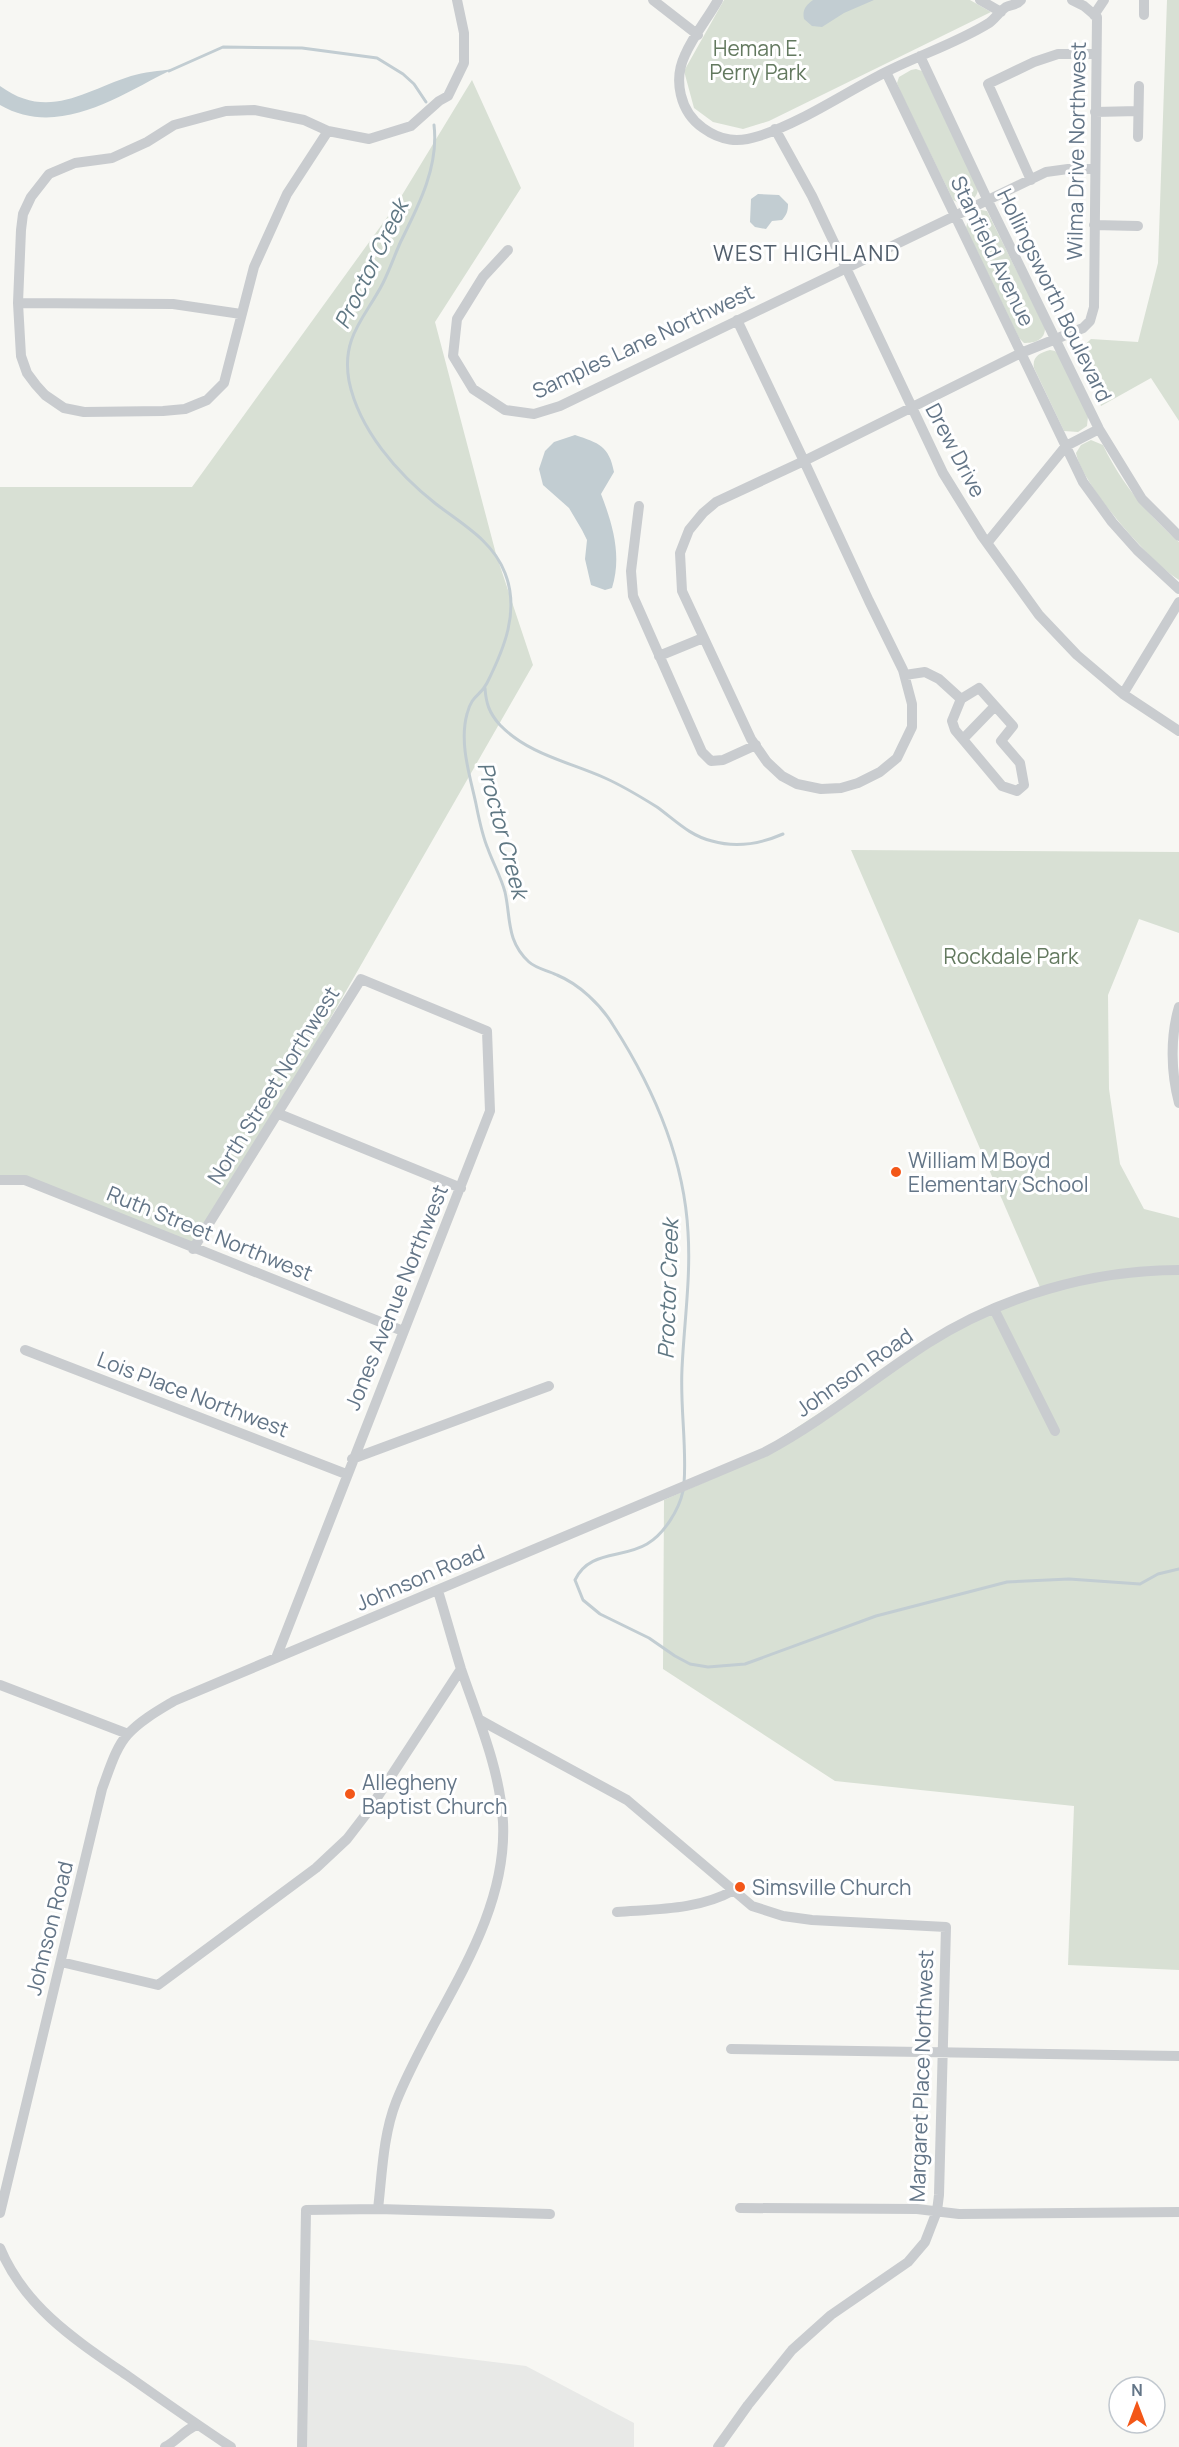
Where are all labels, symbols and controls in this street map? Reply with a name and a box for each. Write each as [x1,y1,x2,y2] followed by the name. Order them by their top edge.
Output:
[709,34,807,86] park label: Heman E. Perry Park
[1060,41,1092,261] street label: Wilma Drive Northwest
[944,171,1042,331] street label: Stanfield Avenue
[991,184,1119,406] street label: Hollingsworth Boulevard
[327,192,417,333] water label: Proctor Creek
[713,238,901,268] district label: WEST HIGHLAND
[528,277,758,405] street label: Samples Lane Northwest
[920,398,992,502] street label: Drew Drive
[470,759,536,904] water label: Proctor Creek
[944,942,1079,970] park label: Rockdale Park
[201,981,345,1189] street label: North Street Northwest
[908,1146,1089,1198] place label: William M Boyd Elementary School
[889,1165,903,1179] marker: William M Boyd Elementary School
[103,1179,317,1287] street label: Ruth Street Northwest
[338,1180,454,1414] street label: Jones Avenue Northwest
[651,1215,686,1359] water label: Proctor Creek
[790,1321,918,1423] street label: Johnson Road
[93,1345,293,1443] street label: Lois Place Northwest
[351,1537,489,1617] street label: Johnson Road
[362,1768,507,1820] place label: Allegheny Baptist Church
[343,1787,357,1801] marker: Allegheny Baptist Church
[19,1858,79,1998] street label: Johnson Road
[752,1873,912,1901] place label: Simsville Church
[733,1880,747,1894] marker: Simsville Church
[903,1949,939,2203] street label: Margaret Place Northwest
[1107,2375,1167,2435] north arrow
[1131,2379,1143,2401] text: N

